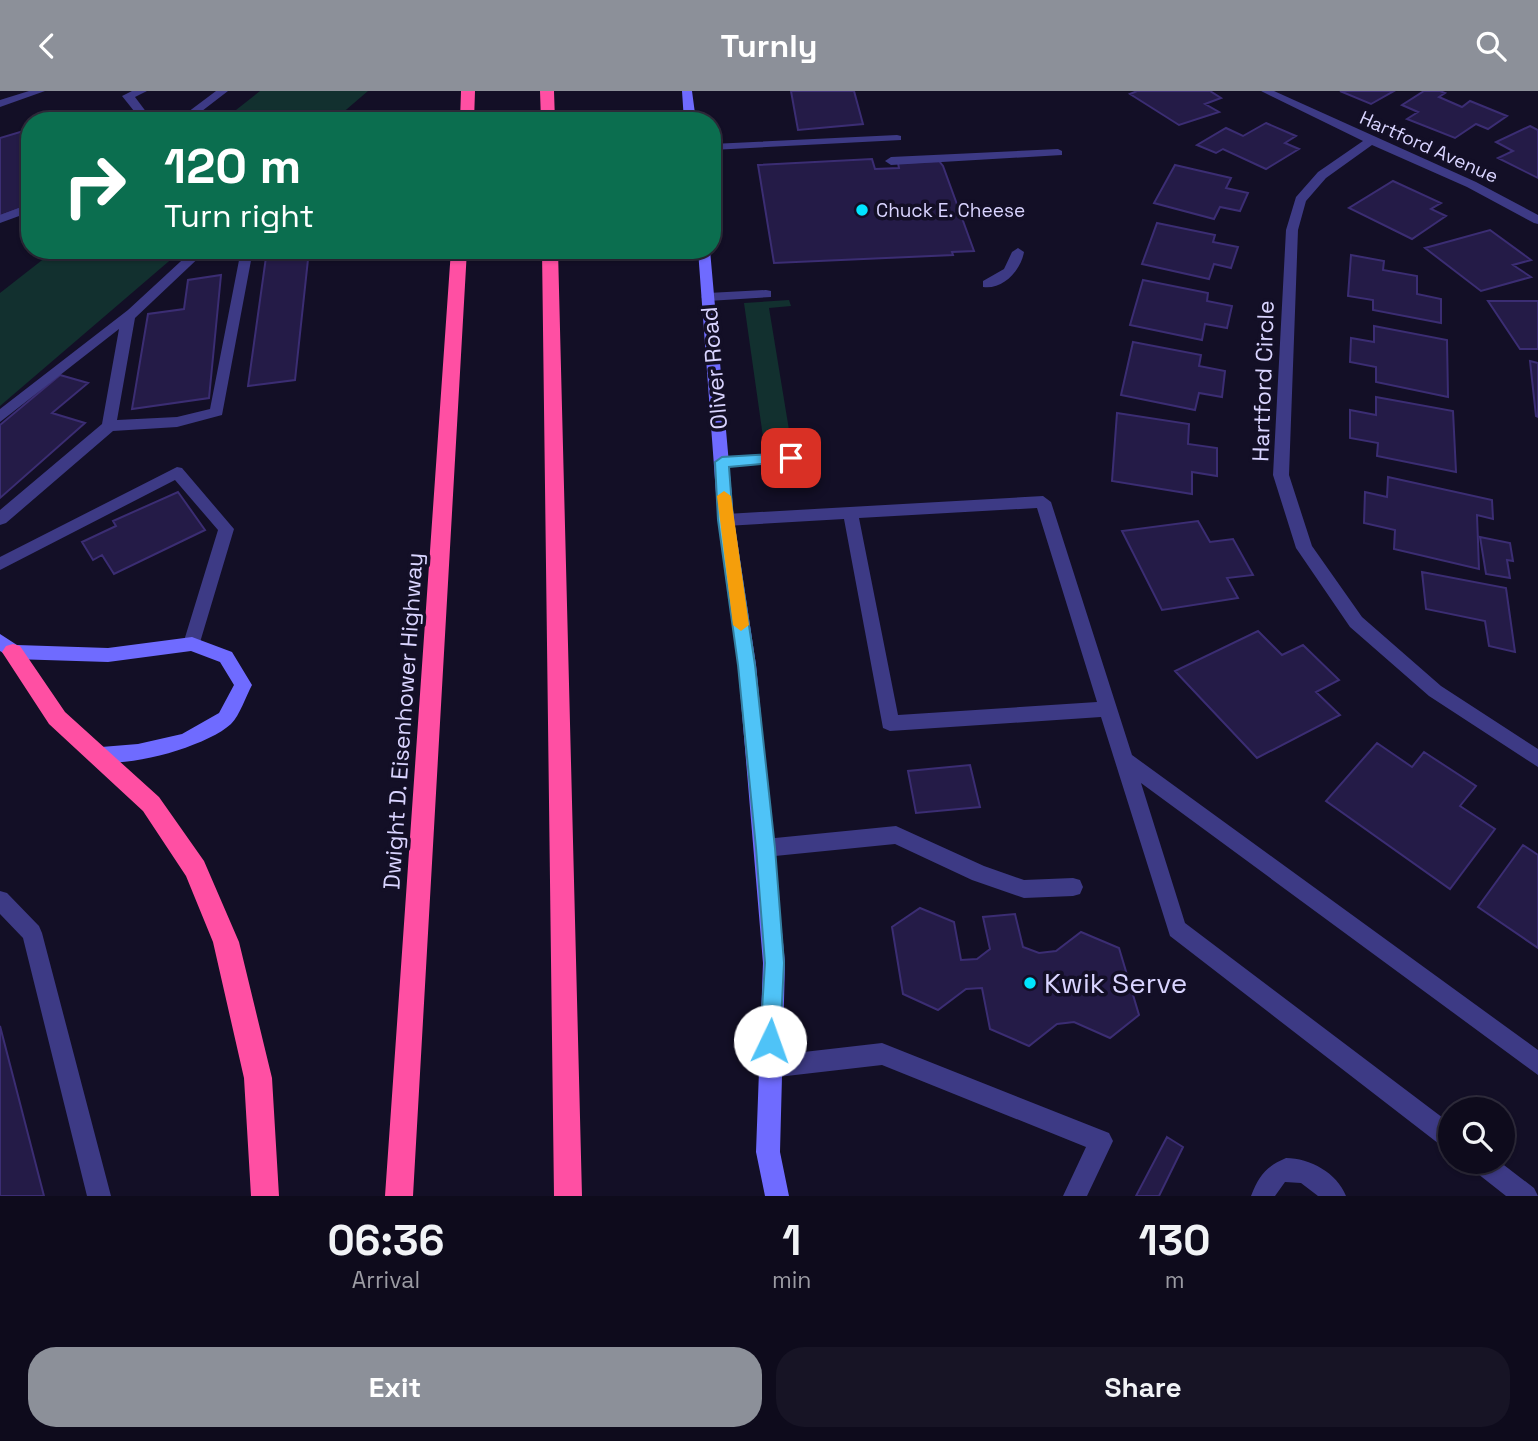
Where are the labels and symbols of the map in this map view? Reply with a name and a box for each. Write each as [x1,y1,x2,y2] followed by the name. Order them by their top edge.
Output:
[1356,105,1502,189] street label: Hartford Avenue
[876,198,1025,223] place label: Chuck E. Cheese
[854,202,870,218] marker: Chuck E. Cheese
[1245,300,1281,462] street label: Hartford Circle
[694,305,734,431] street label: Oliver Road
[761,428,821,488] pin
[376,552,430,890] street label: Dwight D. Eisenhower Highway
[1044,965,1187,1001] place label: Kwik Serve
[1022,975,1038,991] marker: Kwik Serve
[733,1004,807,1078] position arrow

